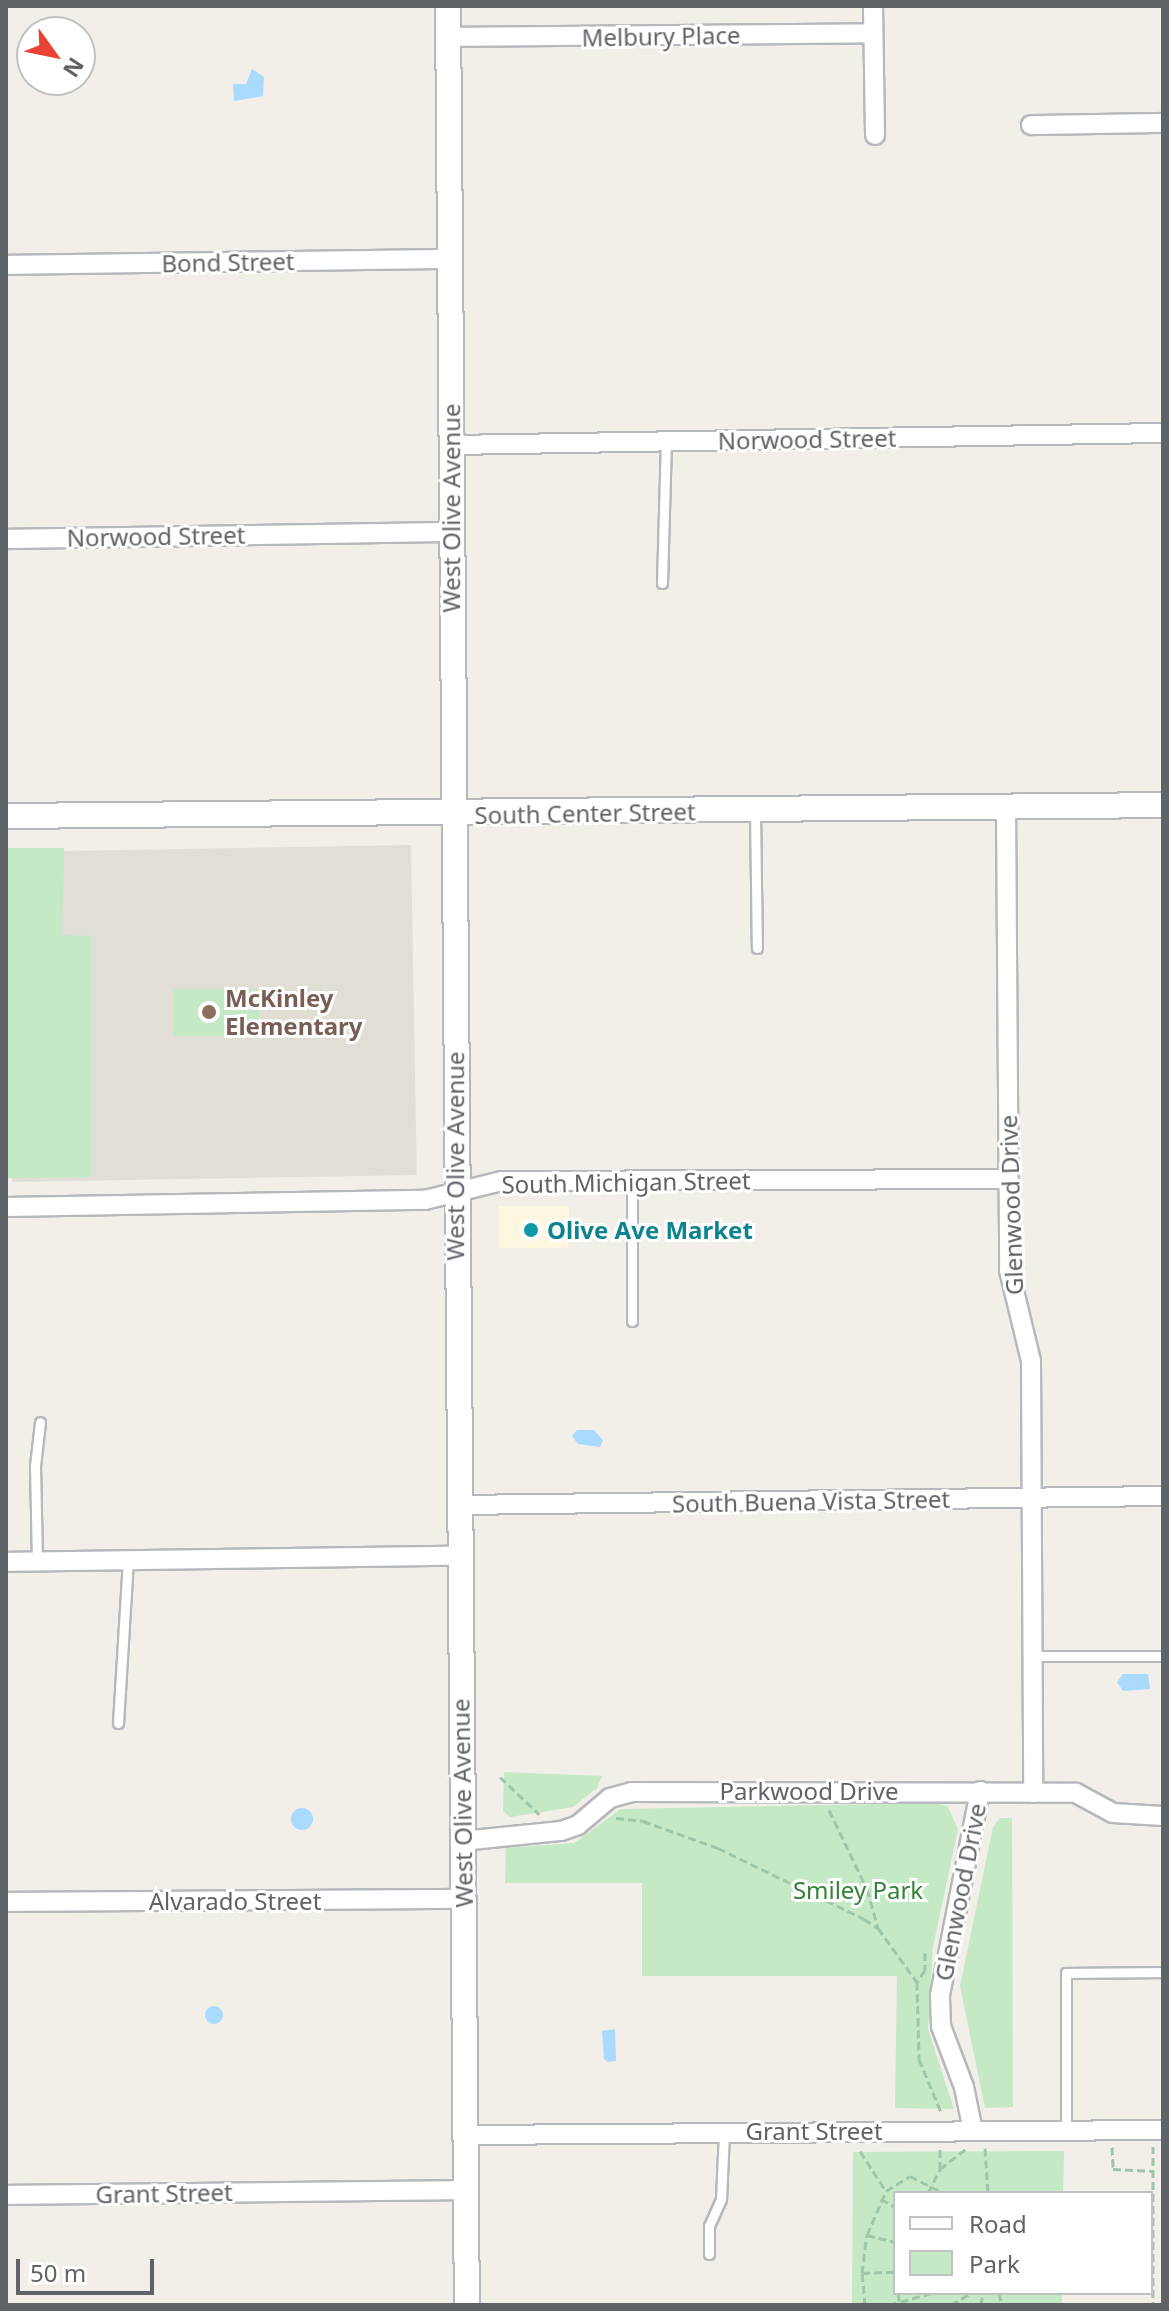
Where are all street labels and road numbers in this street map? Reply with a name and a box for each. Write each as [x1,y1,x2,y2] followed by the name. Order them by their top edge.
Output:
[581,20,741,52] street label: Melbury Place
[161,246,295,278] street label: Bond Street
[437,403,465,613] street label: West Olive Avenue
[717,423,897,455] street label: Norwood Street
[66,520,246,552] street label: Norwood Street
[474,797,696,829] street label: South Center Street
[441,1051,469,1261] street label: West Olive Avenue
[993,1114,1029,1296] street label: Glenwood Drive
[501,1165,751,1199] street label: South Michigan Street
[672,1484,950,1518] street label: South Buena Vista Street
[446,1698,478,1908] street label: West Olive Avenue
[720,1777,898,1805] street label: Parkwood Drive
[929,1801,991,1983] street label: Glenwood Drive
[149,1887,321,1915] street label: Alvarado Street
[745,2117,883,2145] street label: Grant Street
[95,2177,233,2209] street label: Grant Street

